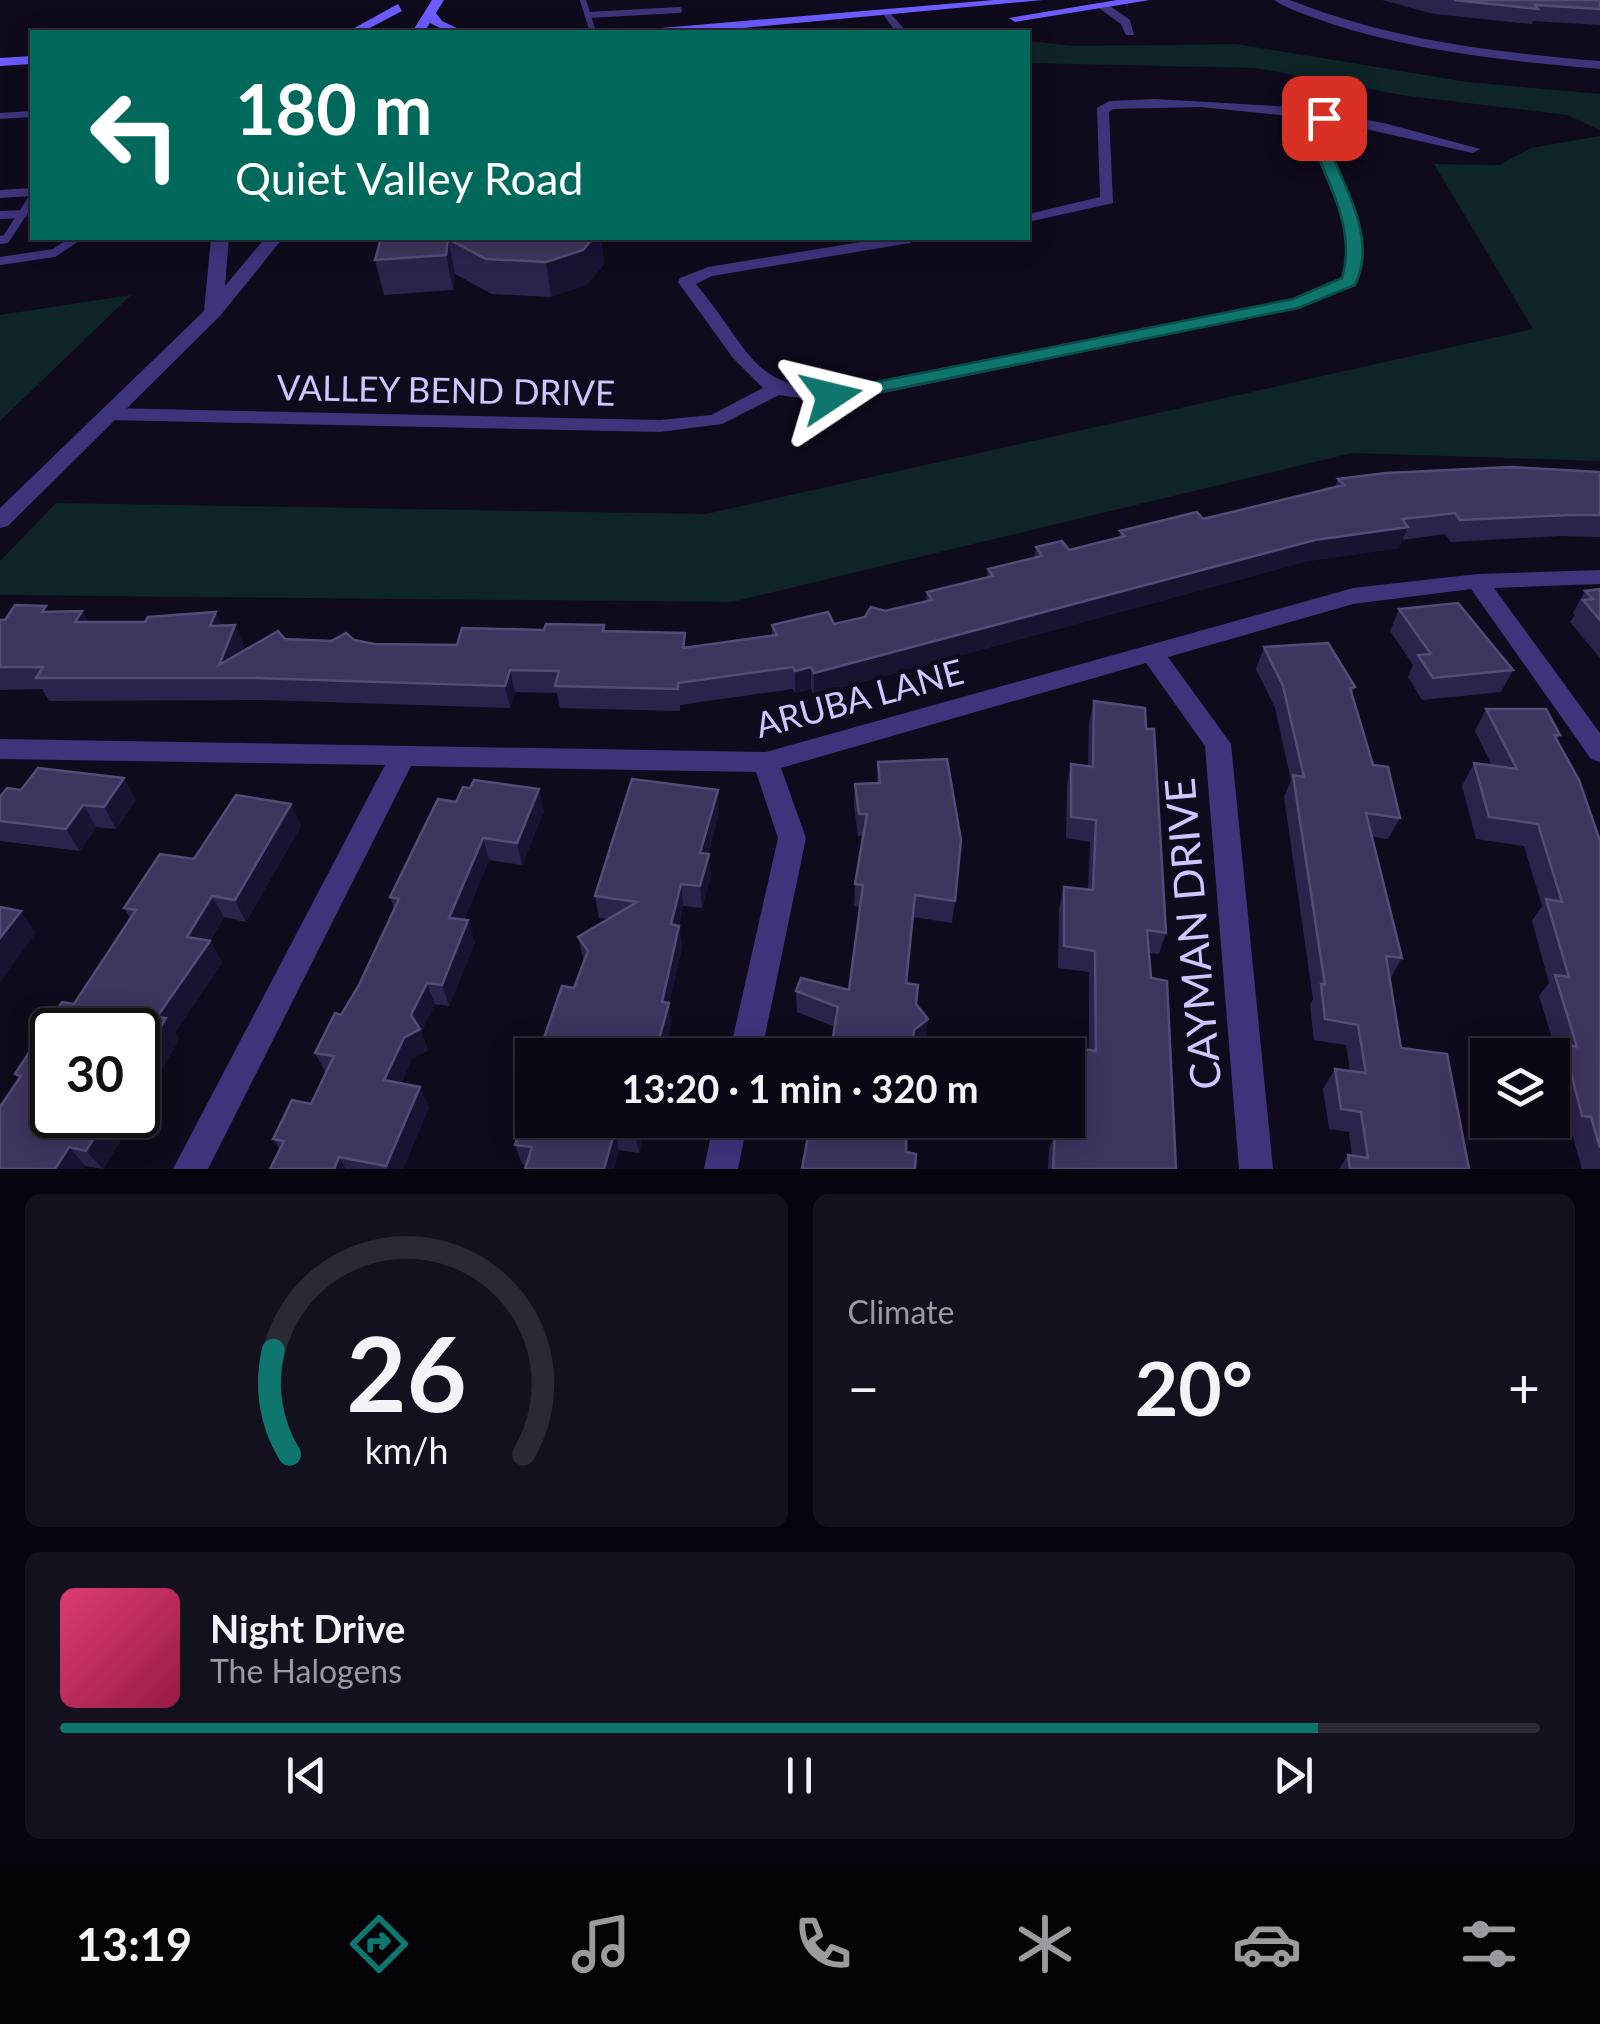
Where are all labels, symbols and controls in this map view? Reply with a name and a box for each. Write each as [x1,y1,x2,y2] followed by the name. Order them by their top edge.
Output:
[235,66,432,150] text: 180 m
[70,70,200,200] icon: left
[1282,76,1367,161] pin
[1297,91,1352,146] icon: arrive
[235,151,584,205] text: Quiet Valley Road
[779,344,883,448] position arrow
[276,365,616,413] street label: VALLEY BEND DRIVE
[750,649,968,745] street label: ARUBA LANE
[1153,776,1231,1092] street label: CAYMAN DRIVE
[30,1008,160,1138] speed limit sign: 30
[1470,1038,1570,1138] map controls
[1470,1038,1570,1138] button: layers
[621,1065,979,1111] text: 13:20 · 1 min · 320 m
[848,1292,954,1331] text: Climate
[346,1309,467,1434] text: 26
[1135,1342,1253,1432] text: 20°
[848,1354,879,1420] text: −
[1508,1354,1540,1420] text: +
[364,1429,448,1472] text: km/h
[210,1605,405,1651] text: Night Drive
[210,1651,402,1690] text: The Halogens
[279,1748,334,1803] icon: previous
[772,1748,827,1803] icon: pause
[1266,1748,1321,1803] icon: next
[344,1909,414,1979] icon: directions
[566,1909,636,1979] icon: music
[788,1909,858,1979] icon: phone
[1010,1909,1080,1979] icon: climate
[1232,1909,1302,1979] icon: car
[1454,1909,1524,1979] icon: filters
[76,1917,192,1971] text: 13:19

